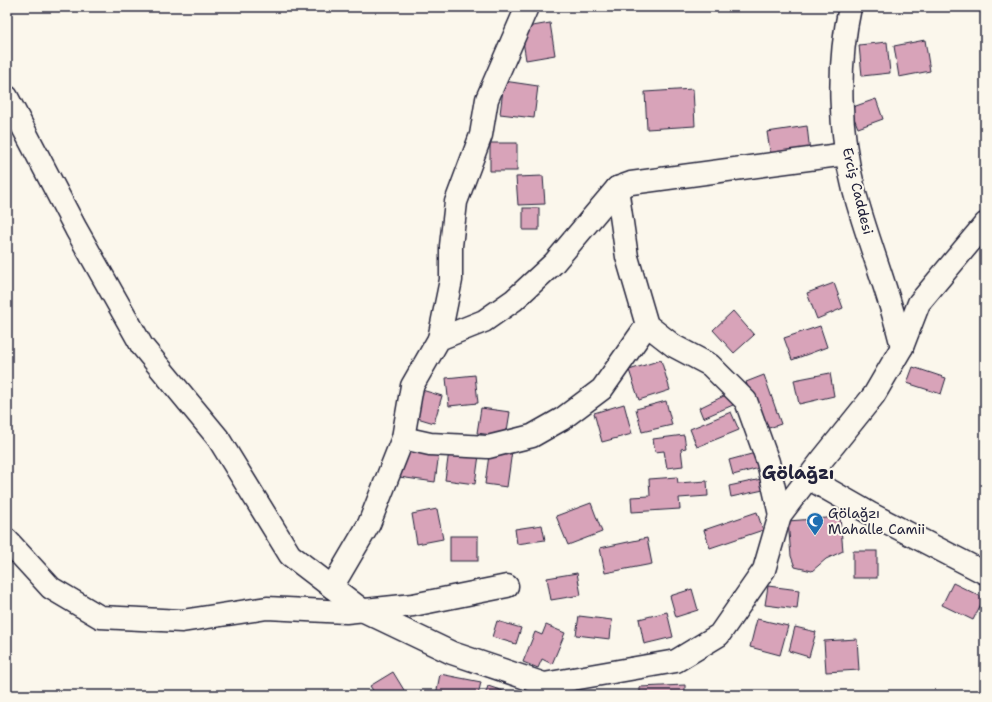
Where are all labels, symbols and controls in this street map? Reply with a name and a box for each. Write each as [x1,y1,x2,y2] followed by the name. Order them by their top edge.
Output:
[839,146,877,236] street label: Erciş Caddesi
[762,461,834,485] district label: Gölağzı
[828,504,925,538] place label: Gölağzı Mahalle Camii
[805,511,825,536] mosque icon: Gölağzı Mahalle Camii

